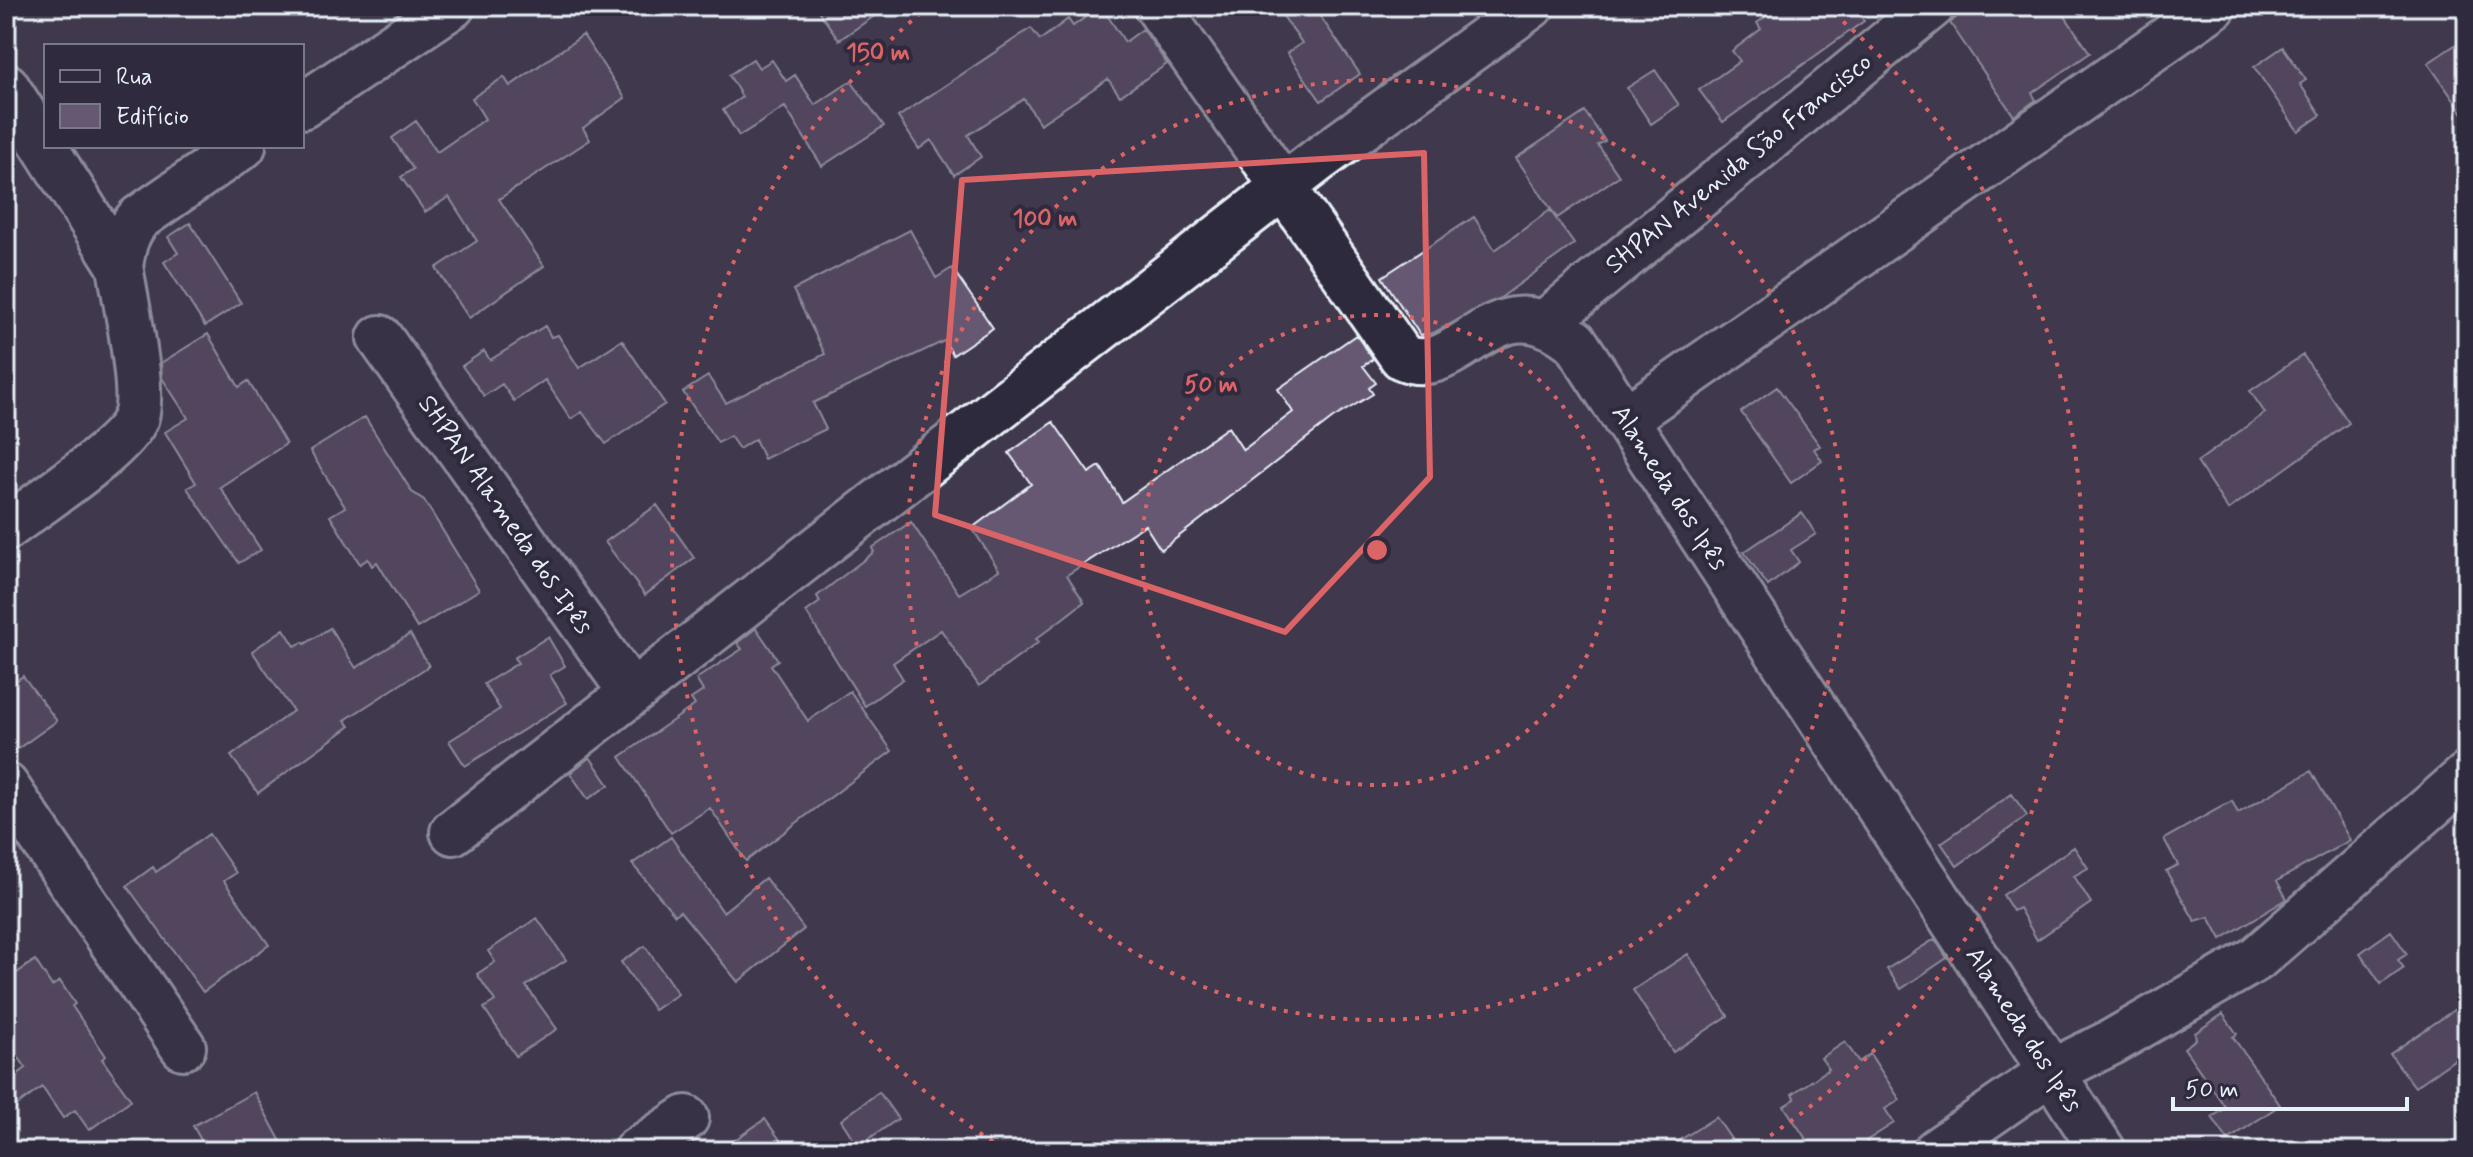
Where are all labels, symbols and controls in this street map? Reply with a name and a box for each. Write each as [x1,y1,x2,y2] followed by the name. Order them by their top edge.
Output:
[846,38,910,69] text: 150 m
[44,44,304,148] legend
[1599,46,1879,282] street label: SHPAN Avenida São Francisco
[116,62,153,93] text: Rua
[116,102,189,133] text: Edifício
[1013,204,1077,235] text: 100 m
[1184,370,1238,401] text: 50 m
[409,389,601,641] street label: SHPAN Alameda dos Ipês
[1603,399,1735,577] street label: Alameda dos Ipês
[1363,536,1391,564] centre of rings
[1957,941,2089,1119] street label: Alameda dos Ipês
[2173,1061,2407,1111] scale bar
[2185,1075,2239,1106] text: 50 m

